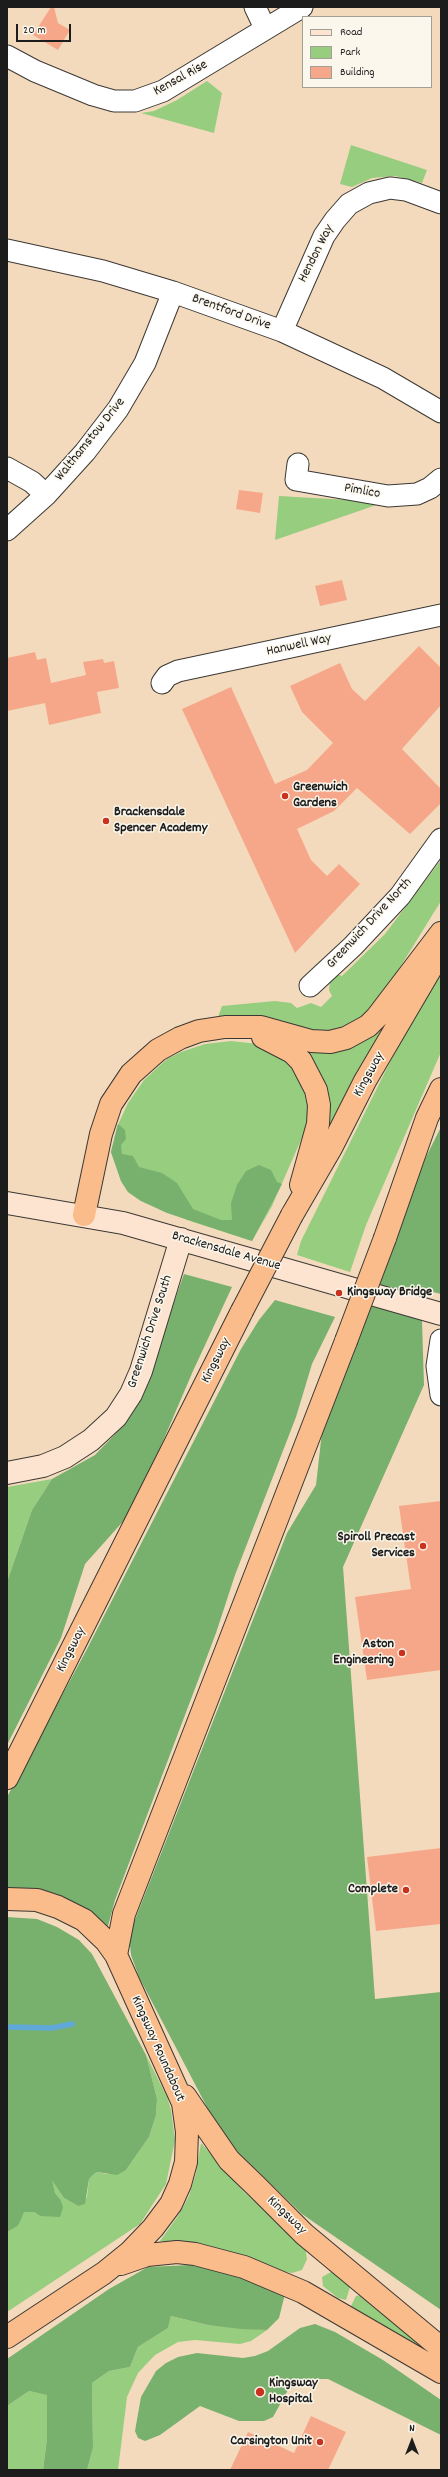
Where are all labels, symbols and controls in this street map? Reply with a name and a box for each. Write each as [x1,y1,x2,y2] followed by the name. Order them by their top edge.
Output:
[18,16,73,42] scale bar
[302,16,432,88] legend
[23,22,46,39] text: 20 m
[340,24,362,41] text: Road
[340,44,360,61] text: Park
[151,57,211,101] street label: Kensal Rise
[340,64,375,81] text: Building
[295,222,339,286] street label: Hendon Way
[189,291,273,335] street label: Brentford Drive
[52,395,130,485] street label: Walthamstow Drive
[343,481,381,503] street label: Pimlico
[265,631,333,661] street label: Hanwell Way
[293,780,348,812] place label: Greenwich Gardens
[280,791,290,801] marker: Greenwich Gardens
[114,805,207,838] place label: Brackensdale Spencer Academy
[101,816,111,826] marker: Brackensdale Spencer Academy
[324,875,416,973] street label: Greenwich Drive North
[351,1050,389,1100] street label: Kingsway
[170,1228,282,1276] street label: Brackensdale Avenue
[125,1273,177,1391] street label: Greenwich Drive South
[347,1285,432,1301] place label: Kingsway Bridge
[334,1288,344,1298] marker: Kingsway Bridge
[198,1335,236,1387] street label: Kingsway
[338,1530,415,1562] place label: Spiroll Precast Services
[418,1541,428,1551] marker: Spiroll Precast Services
[53,1624,91,1676] street label: Kingsway
[333,1637,394,1670] place label: Aston Engineering
[397,1648,407,1658] marker: Aston Engineering
[348,1882,398,1898] place label: Complete
[401,1885,411,1895] marker: Complete
[126,1993,188,2105] street label: Kingsway Roundabout
[263,2193,309,2239] street label: Kingsway
[269,2376,318,2408] place label: Kingsway Hospital
[254,2386,266,2398] marker: Kingsway Hospital
[392,2421,432,2461] north arrow
[409,2421,415,2437] text: N
[230,2434,312,2450] place label: Carsington Unit
[315,2437,325,2447] marker: Carsington Unit

